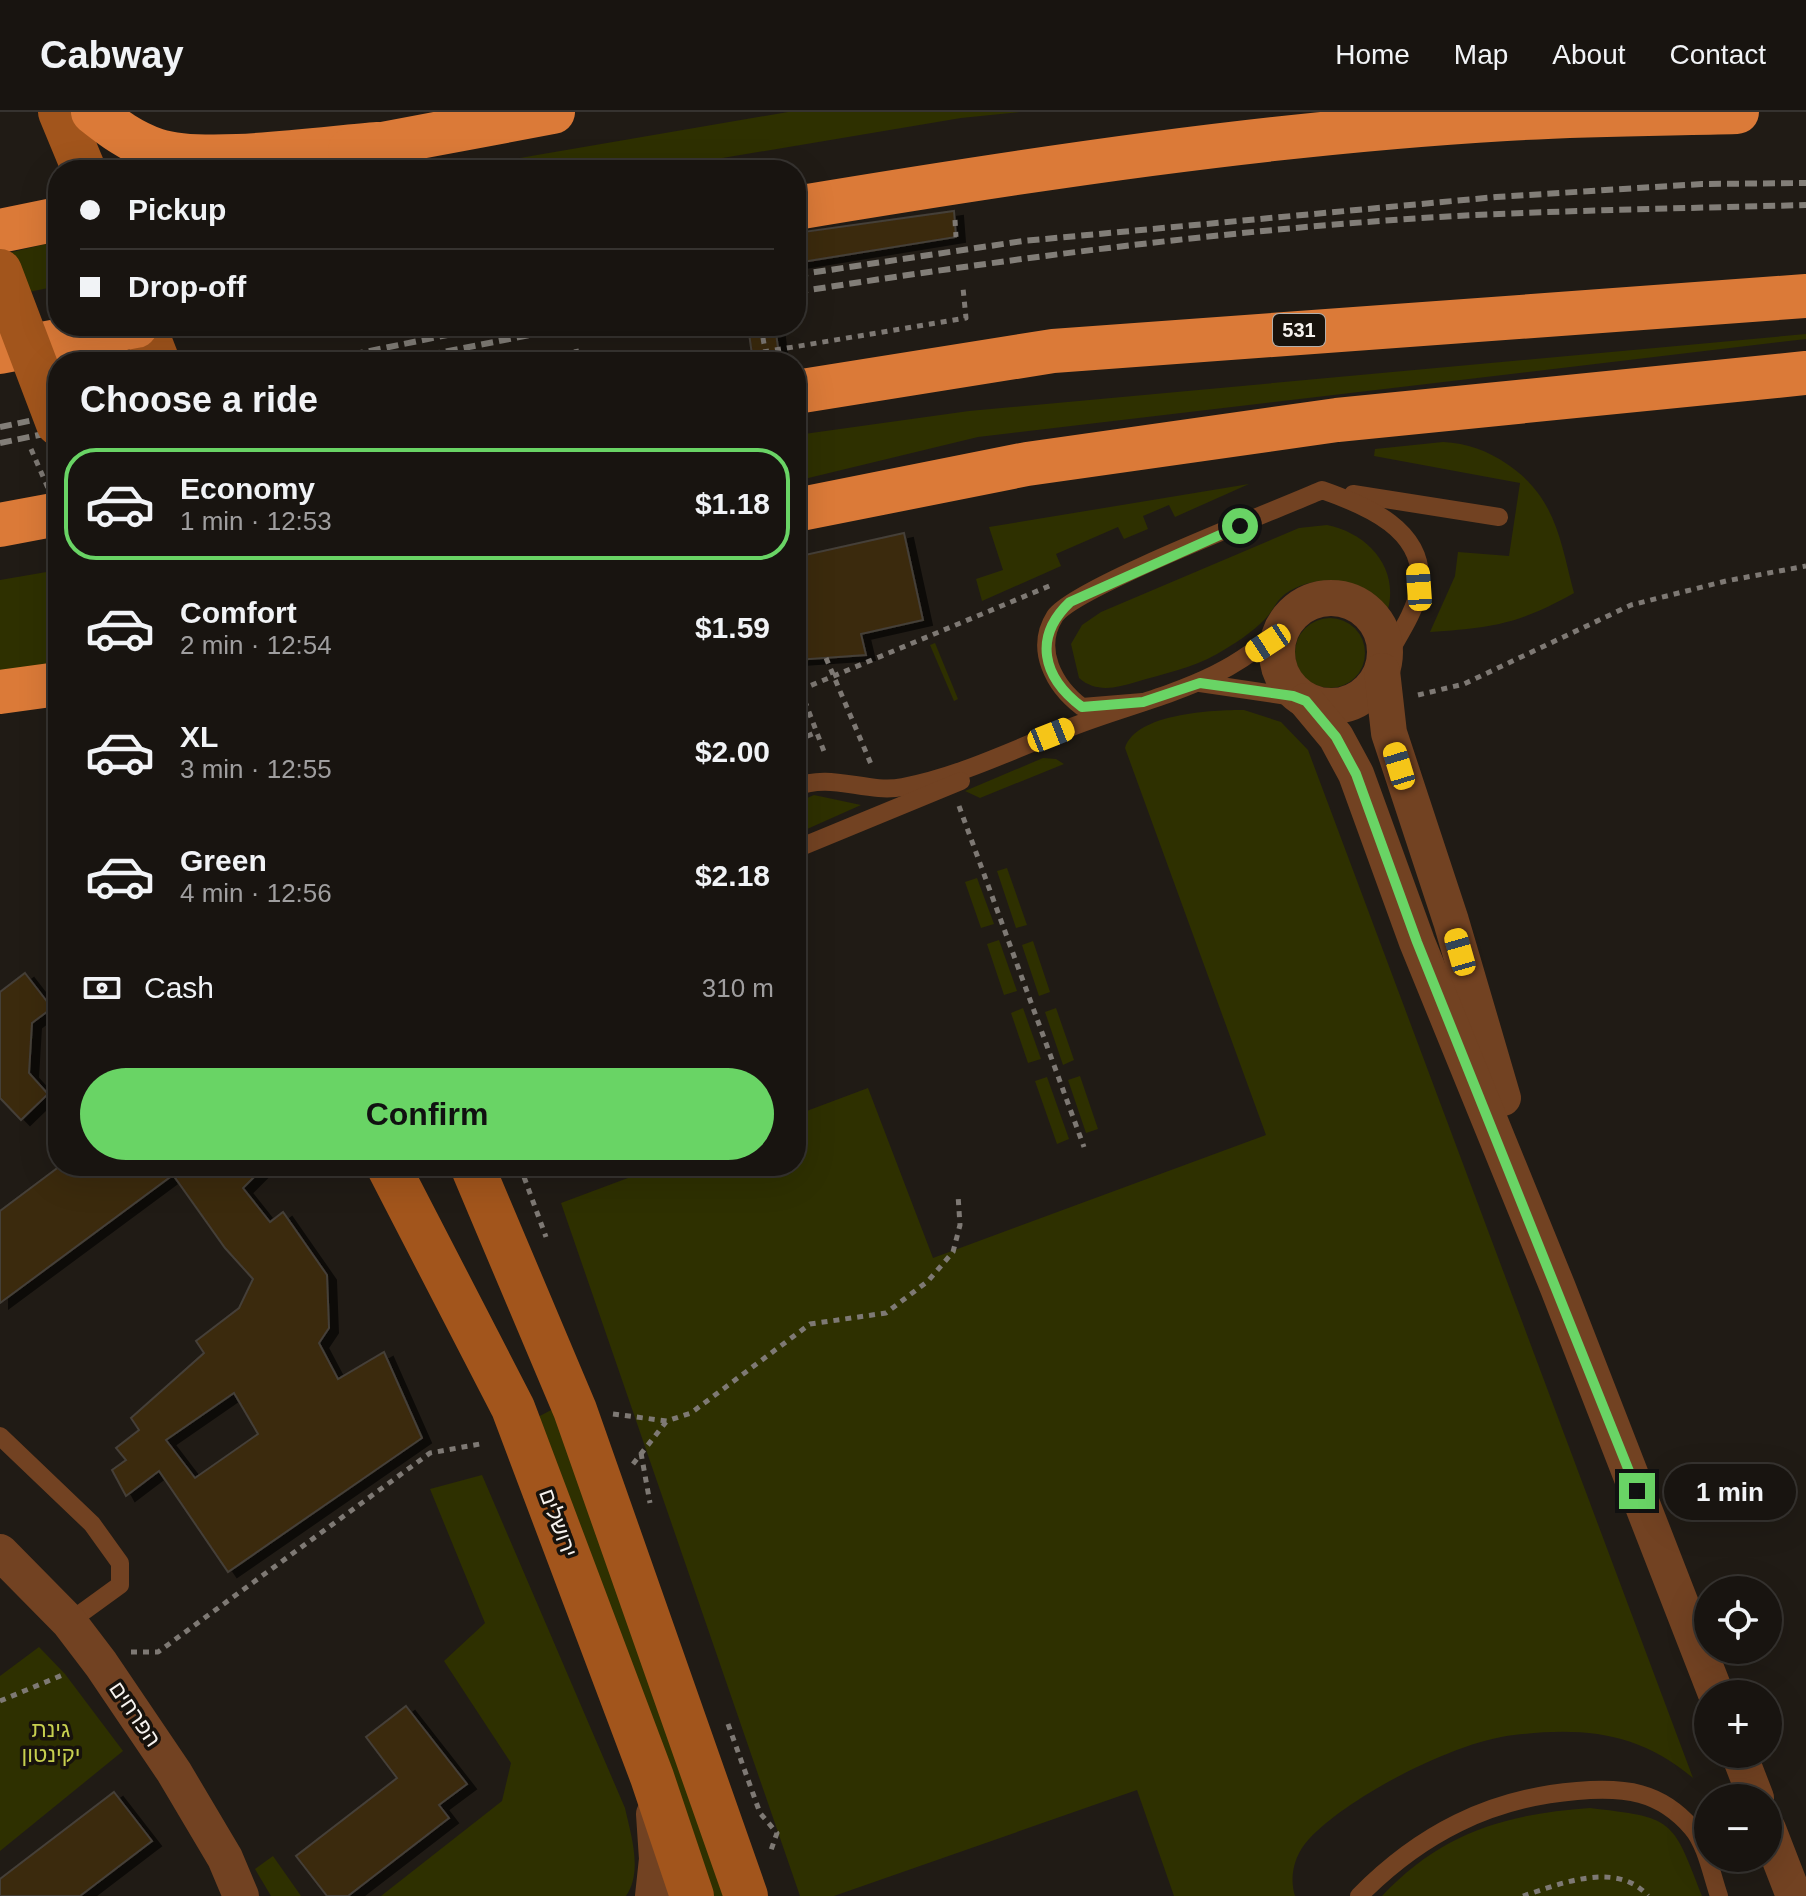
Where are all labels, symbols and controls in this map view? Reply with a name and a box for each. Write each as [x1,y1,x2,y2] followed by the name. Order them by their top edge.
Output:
[40,34,184,76] text: Cabway
[1335,39,1410,70] text: Home
[1454,39,1508,70] text: Map
[1552,39,1626,70] text: About
[1670,39,1766,70] text: Contact
[128,193,226,226] text: Pickup
[128,270,246,303] text: Drop-off
[1273,314,1325,346] road number: 531
[80,379,318,420] text: Choose a ride
[84,468,156,540] icon: car
[180,472,315,505] text: Economy
[695,487,770,520] text: $1.18
[180,506,332,536] text: 1 min · 12:53
[1222,508,1258,544] route start
[1405,562,1433,612] car
[84,592,156,664] icon: car
[180,596,297,629] text: Comfort
[695,611,770,644] text: $1.59
[1241,620,1295,666] car
[180,630,332,660] text: 2 min · 12:54
[1024,715,1078,755] car
[84,716,156,788] icon: car
[180,720,218,753] text: XL
[695,735,770,768] text: $2.00
[1381,740,1417,792] car
[180,754,332,784] text: 3 min · 12:55
[84,840,156,912] icon: car
[180,844,267,877] text: Green
[695,859,770,892] text: $2.18
[180,878,332,908] text: 4 min · 12:56
[1442,926,1478,978] car
[80,966,124,1010] icon: cash
[144,971,214,1004] text: Cash
[702,973,774,1003] text: 310 m
[80,1068,774,1160] button: Confirm
[1665,1463,1797,1519] callout: 1 min
[1619,1473,1655,1509] route end
[1696,1477,1764,1507] text: 1 min
[534,1485,582,1561] street label: ירושלים
[1694,1576,1782,1872] map controls
[1694,1576,1782,1664] button: locate
[104,1677,166,1751] street label: הפרחים
[1694,1680,1782,1768] button: +
[22,1717,80,1767] park label: גינת יקינטון
[1694,1784,1782,1872] button: −

